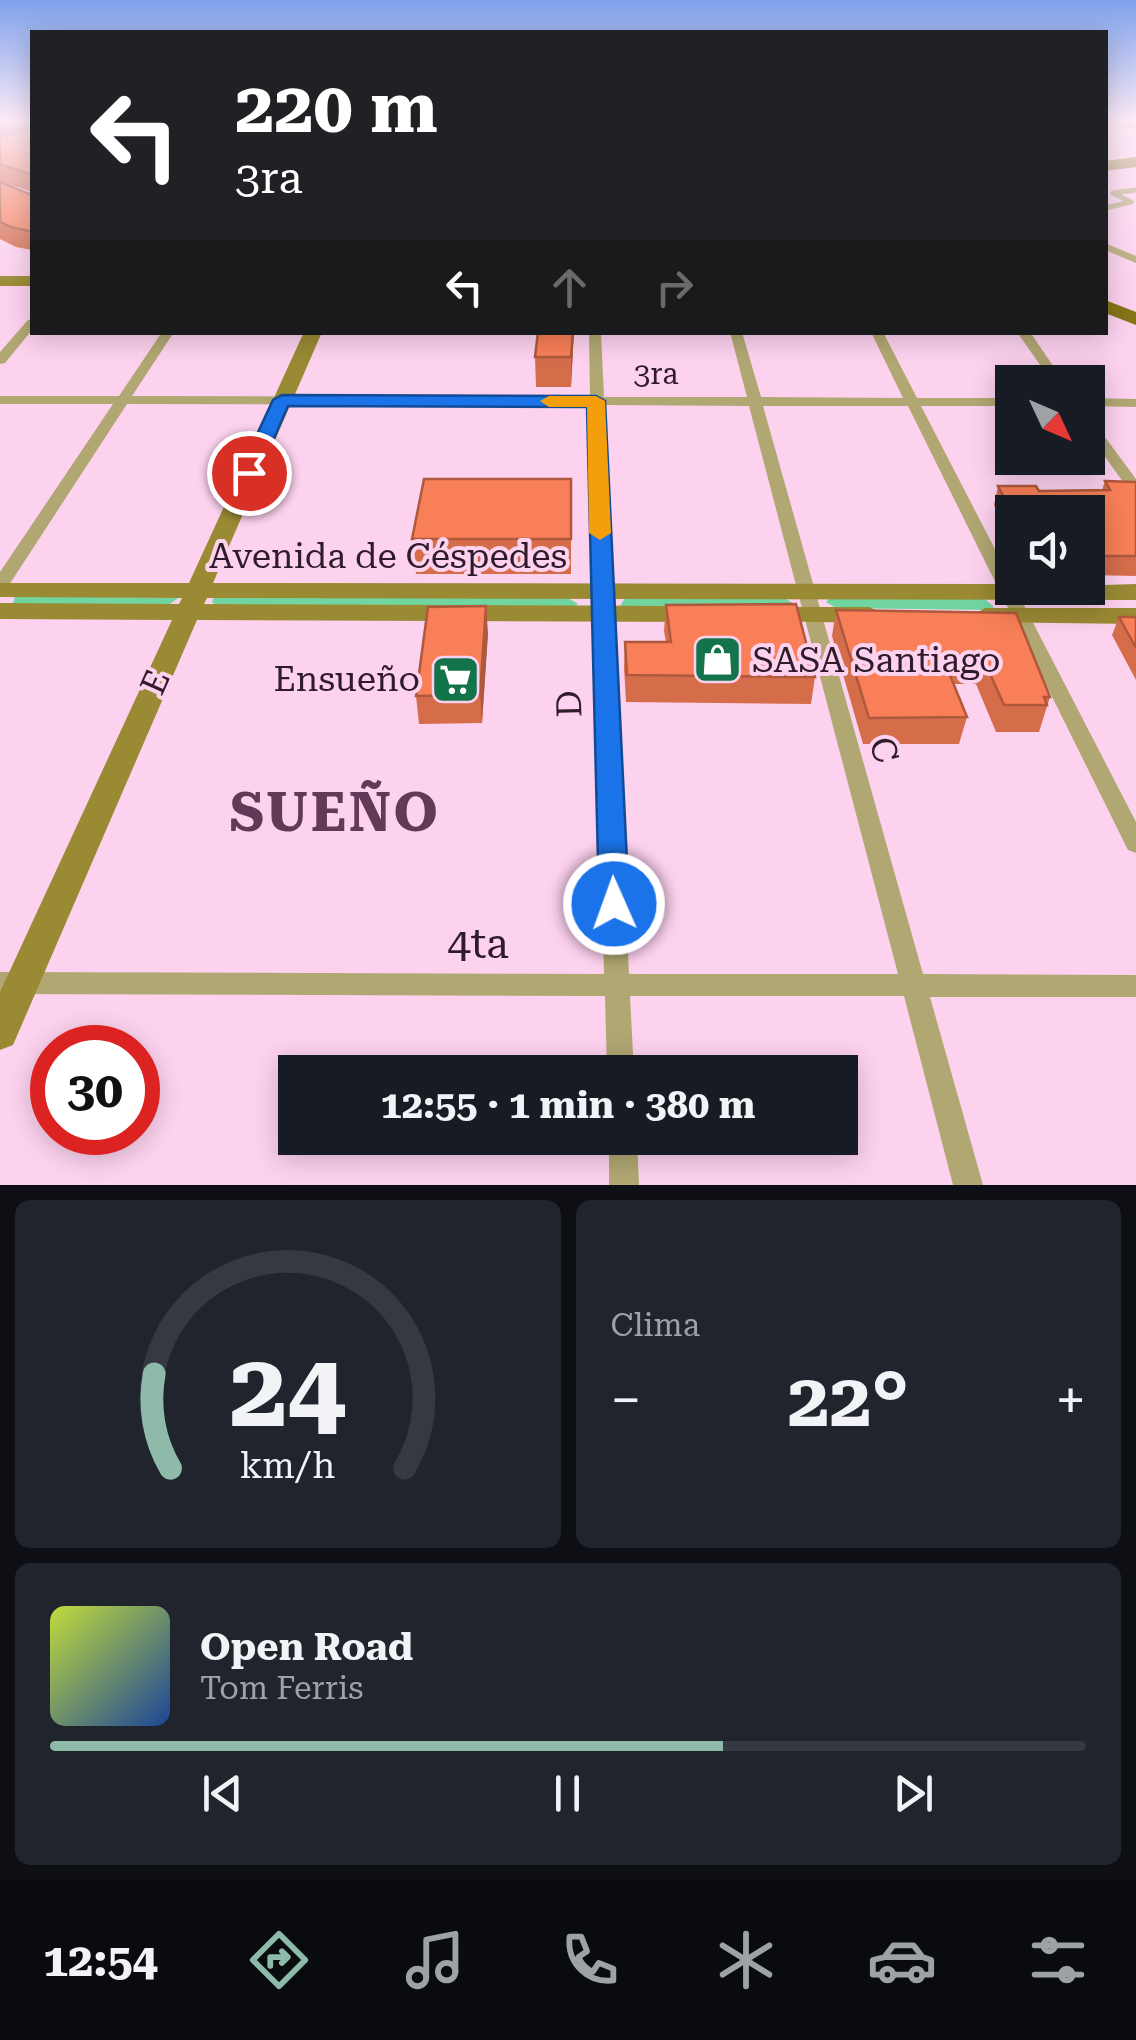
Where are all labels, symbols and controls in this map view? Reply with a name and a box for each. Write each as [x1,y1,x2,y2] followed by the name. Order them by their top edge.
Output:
[235,67,438,149] text: 220 m
[70,70,200,200] icon: left
[235,151,303,204] text: 3ra
[437,260,492,315] icon: left
[542,260,597,315] icon: ahead
[647,260,702,315] icon: right
[633,356,679,391] street label: 3ra
[995,365,1105,475] north arrow
[995,365,1105,605] map controls
[207,431,292,516] pin
[222,446,277,501] icon: arrive
[995,495,1105,605] button: sound
[209,536,567,577] street label: Avenida de Céspedes
[691,634,743,686] shop icon: SASA Santiago
[752,640,1001,681] place label: SASA Santiago
[429,653,481,705] supermarket icon: Ensueño
[273,659,420,700] place label: Ensueño
[132,664,179,701] street label: E
[549,690,590,718] street label: D
[860,733,907,768] street label: C
[230,779,440,844] district label: SUEÑO
[562,852,666,956] position arrow
[447,919,509,968] street label: 4ta
[30,1025,160,1155] speed limit sign: 30
[381,1083,755,1127] text: 12:55 · 1 min · 380 m
[611,1306,700,1344] text: Clima
[230,1330,346,1451] text: 24
[788,1356,909,1444] text: 22°
[611,1368,641,1432] text: −
[1055,1368,1086,1432] text: +
[240,1445,336,1487] text: km/h
[200,1625,413,1669] text: Open Road
[200,1669,363,1707] text: Tom Ferris
[195,1766,250,1821] icon: previous
[540,1766,595,1821] icon: pause
[886,1766,941,1821] icon: next
[244,1925,314,1995] icon: directions
[400,1925,470,1995] icon: music
[555,1925,625,1995] icon: phone
[711,1925,781,1995] icon: climate
[867,1925,937,1995] icon: car
[1023,1925,1093,1995] icon: filters
[43,1934,158,1987] text: 12:54

